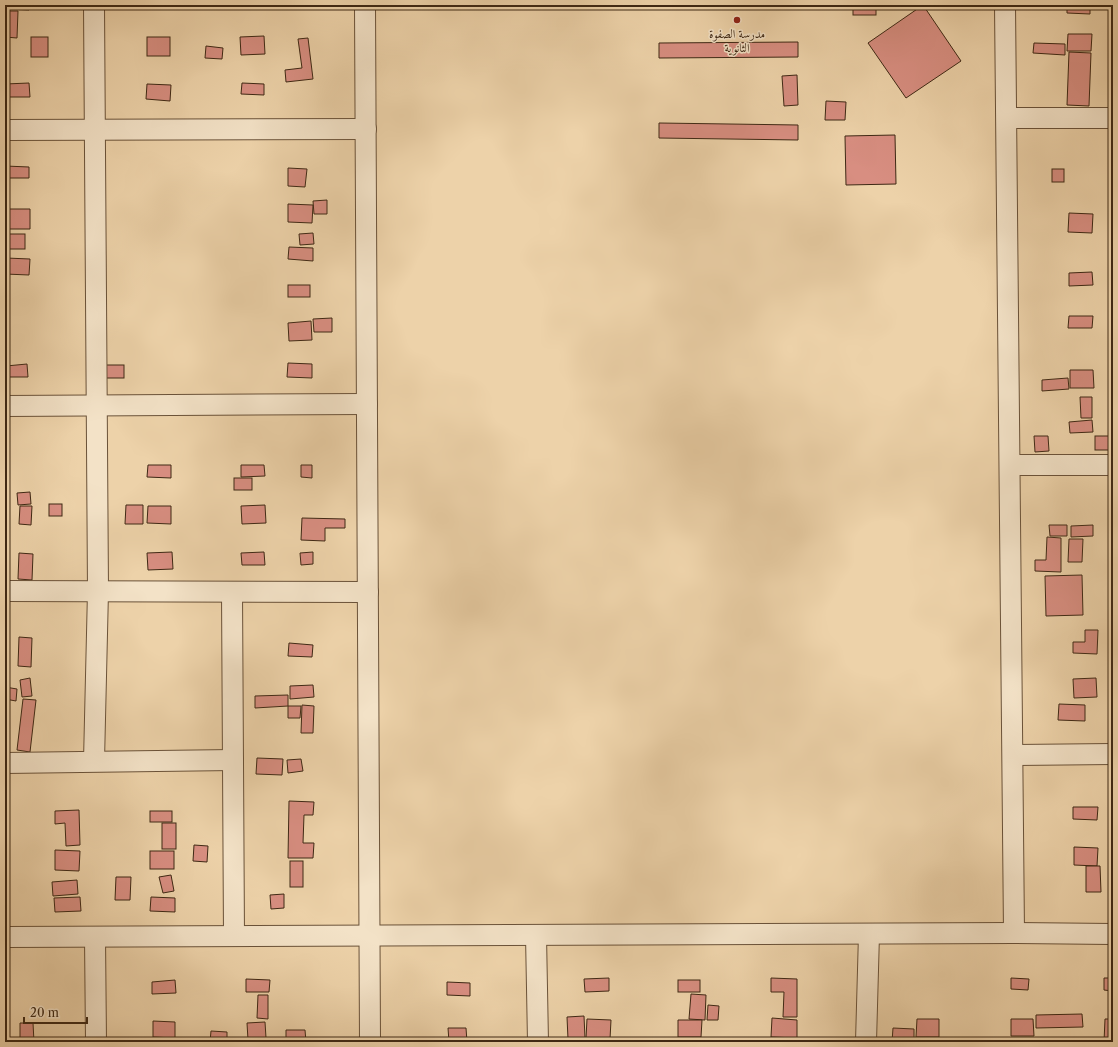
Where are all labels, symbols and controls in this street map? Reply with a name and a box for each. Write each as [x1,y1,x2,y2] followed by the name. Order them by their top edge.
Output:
[732,15,742,25] marker: مدرسة الصفوة الثانوية
[709,26,765,56] place label: مدرسة الصفوة الثانوية
[24,999,87,1025] scale bar
[30,1005,59,1020] text: 20 m

